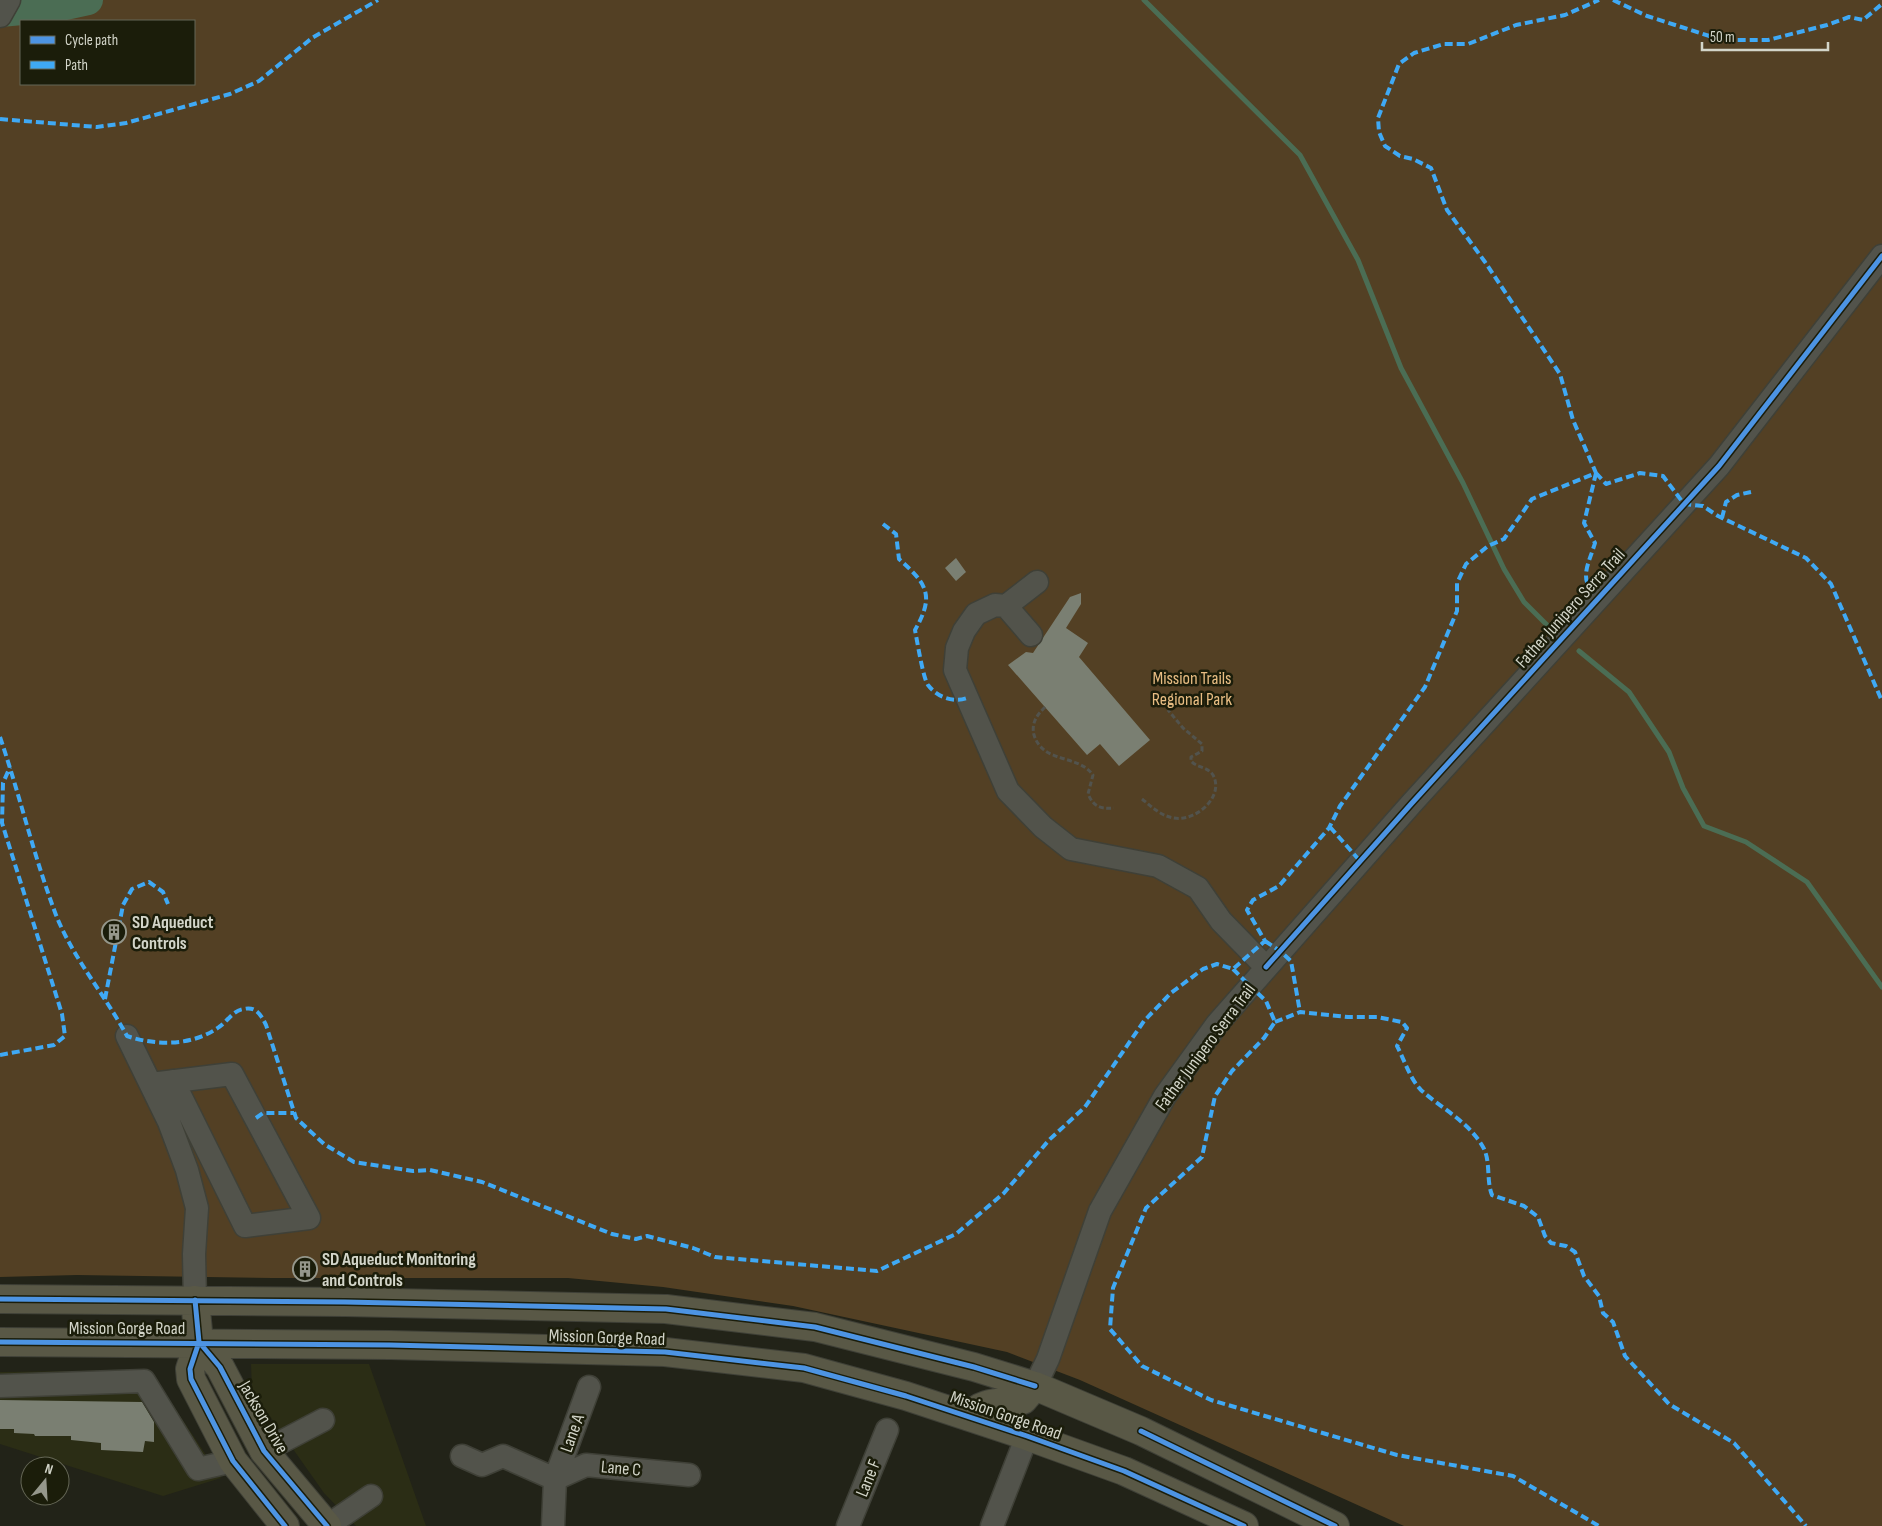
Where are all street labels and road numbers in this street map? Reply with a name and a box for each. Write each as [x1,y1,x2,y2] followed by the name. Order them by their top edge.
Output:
[1511,544,1629,672] street label: Father Junipero Serra Trail
[1151,980,1260,1115] street label: Father Junipero Serra Trail
[69,1318,185,1339] street label: Mission Gorge Road
[548,1325,666,1350] street label: Mission Gorge Road
[234,1376,293,1457] street label: Jackson Drive
[947,1387,1064,1444] street label: Mission Gorge Road
[556,1411,589,1455] street label: Lane A
[600,1456,642,1481] street label: Lane C
[852,1456,885,1500] street label: Lane F

